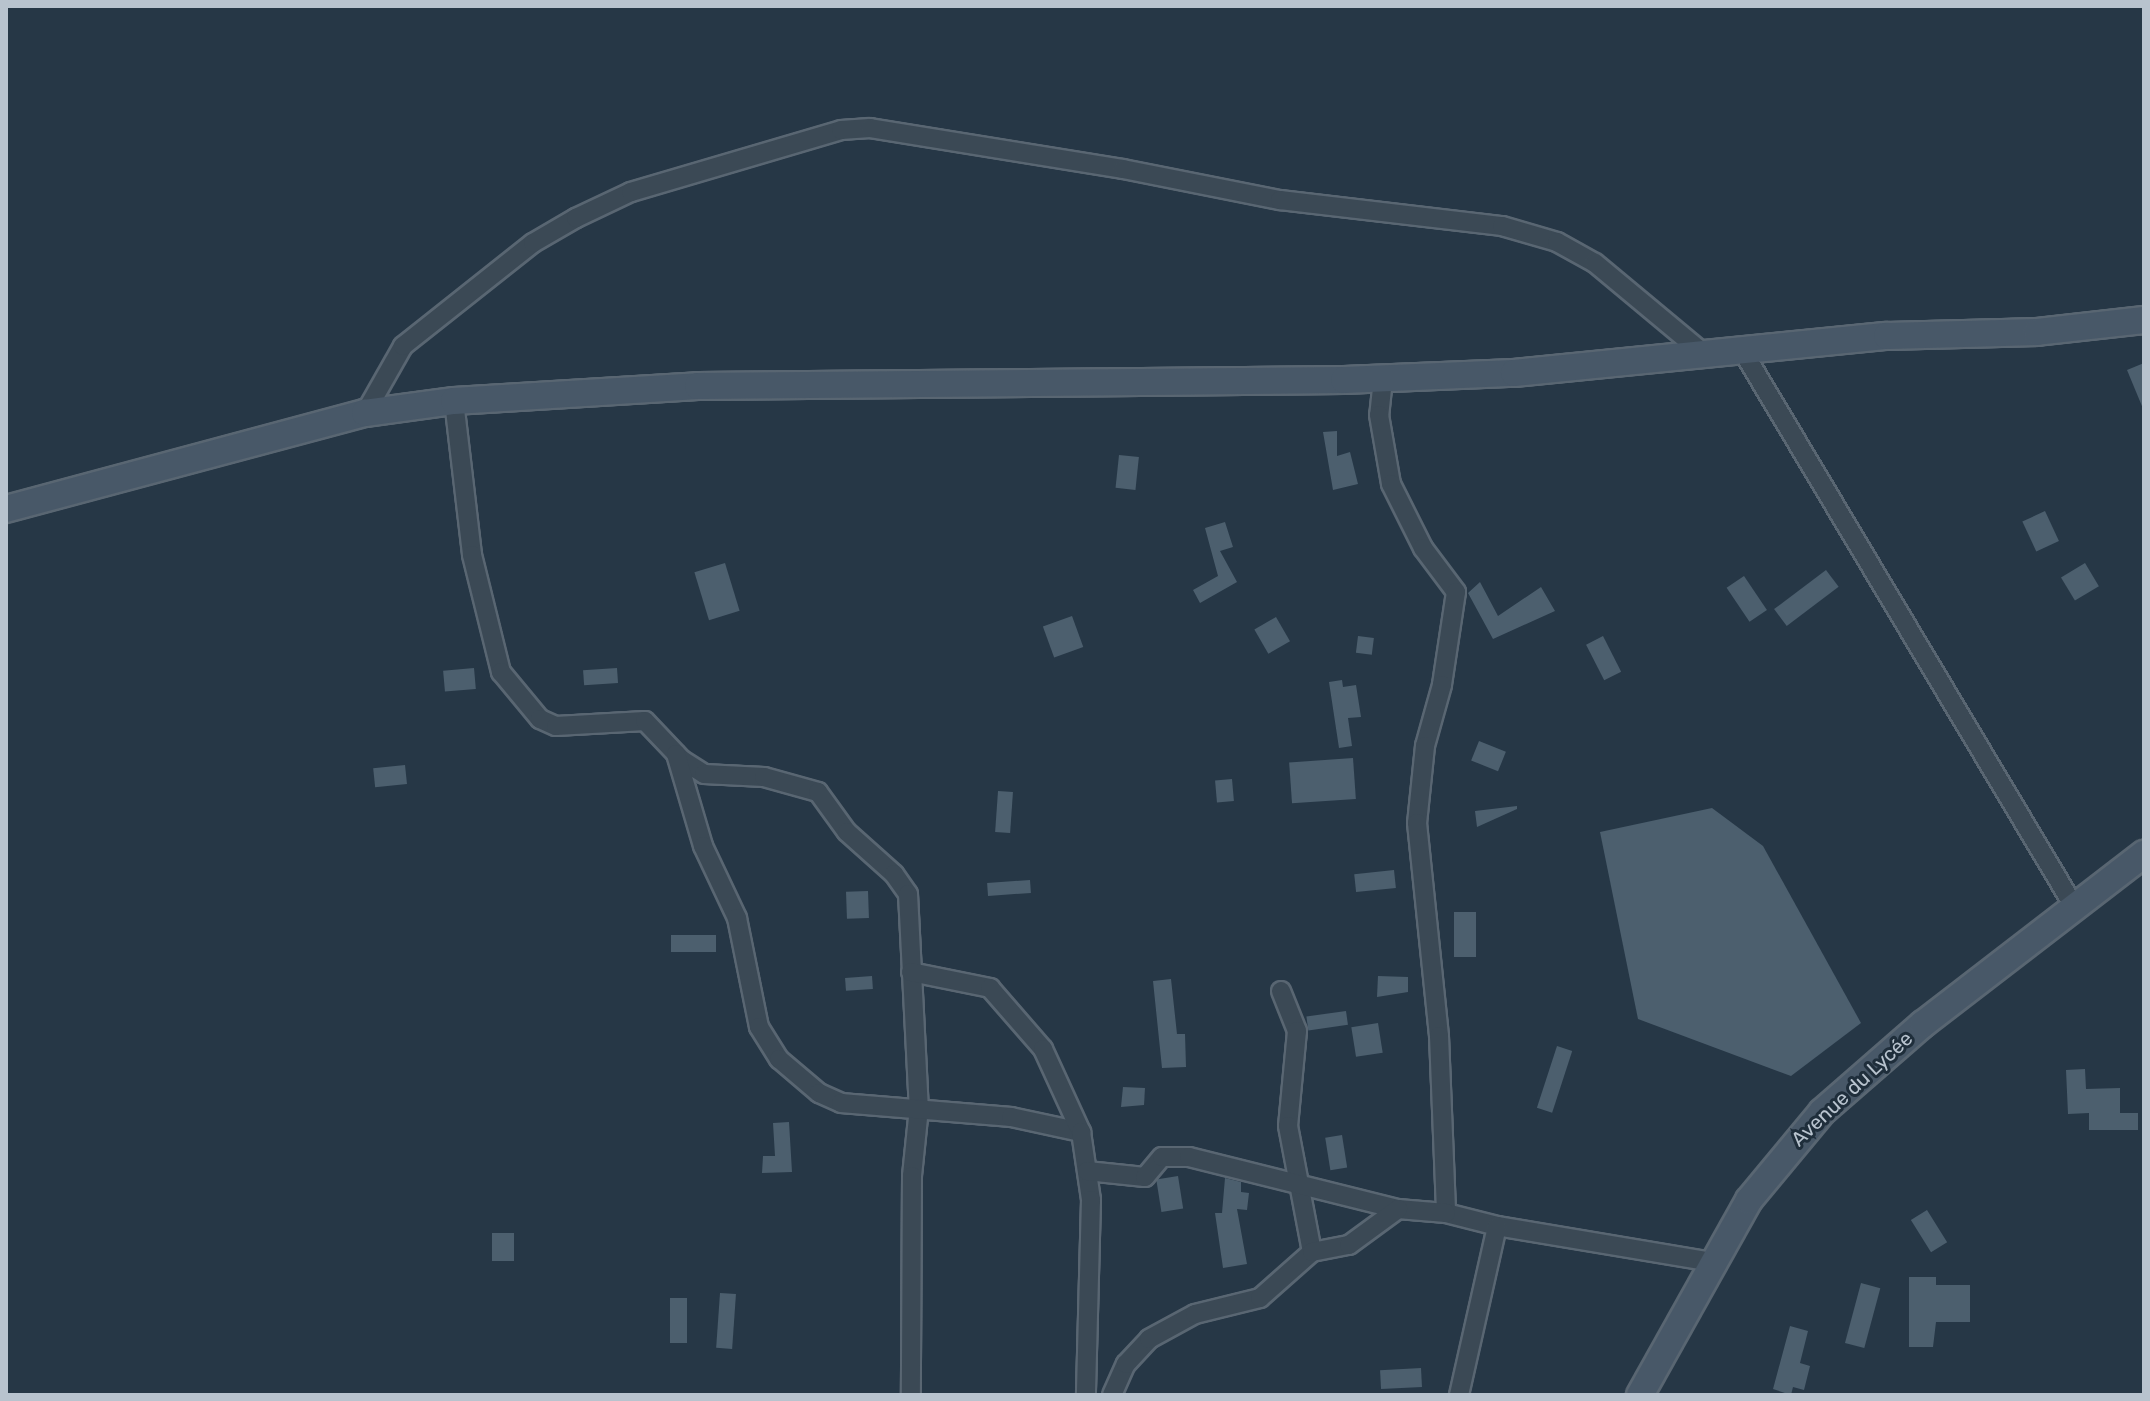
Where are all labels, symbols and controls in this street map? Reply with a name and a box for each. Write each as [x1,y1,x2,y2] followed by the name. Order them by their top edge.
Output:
[1786,1027,1918,1151] street label: Avenue du Lycée

